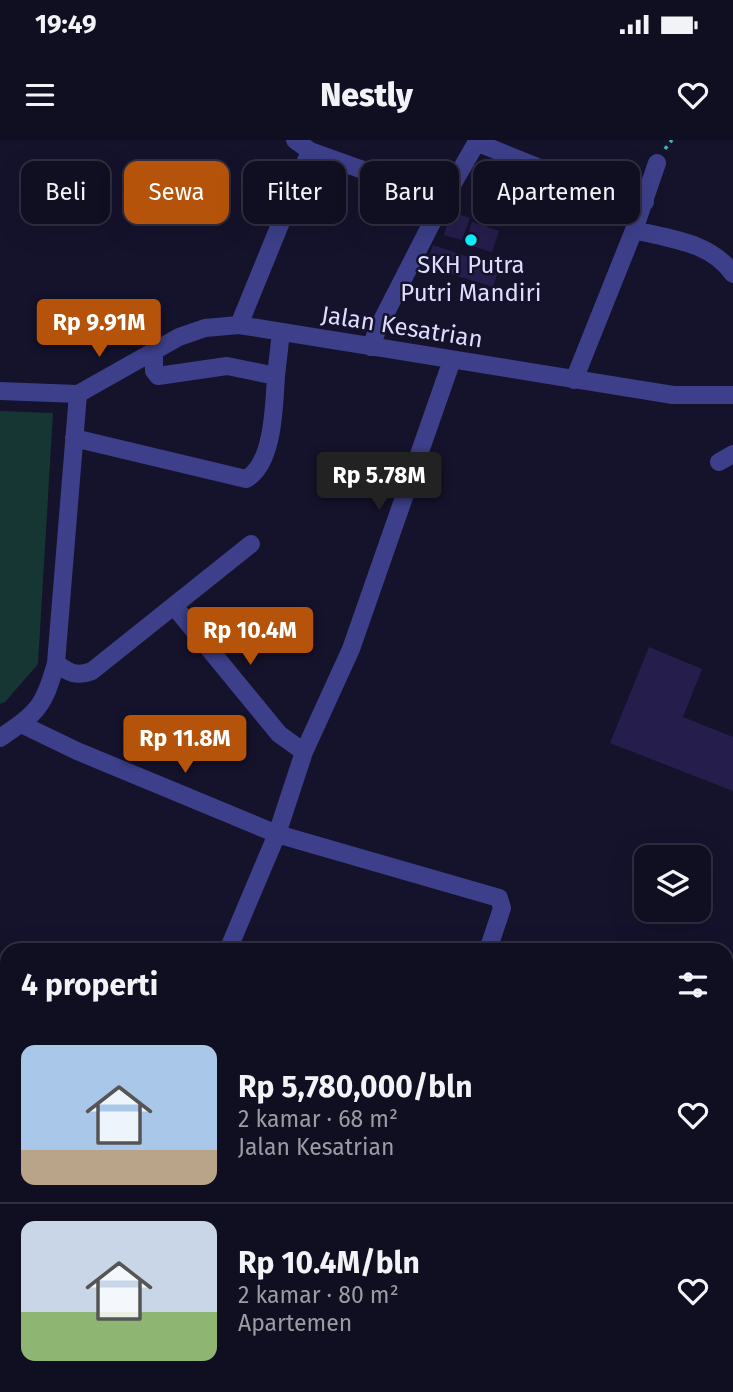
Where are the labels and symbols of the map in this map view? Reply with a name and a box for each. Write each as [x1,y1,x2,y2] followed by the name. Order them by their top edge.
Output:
[463,232,479,248] marker: SKH Putra Putri Mandiri
[400,251,542,307] place label: SKH Putra Putri Mandiri
[27,300,171,359] pin: Rp 9.91M
[319,300,485,354] street label: Jalan Kesatrian
[307,452,451,512] pin: Rp 5.78M
[178,608,322,667] pin: Rp 10.4M
[113,716,257,775] pin: Rp 11.8M

